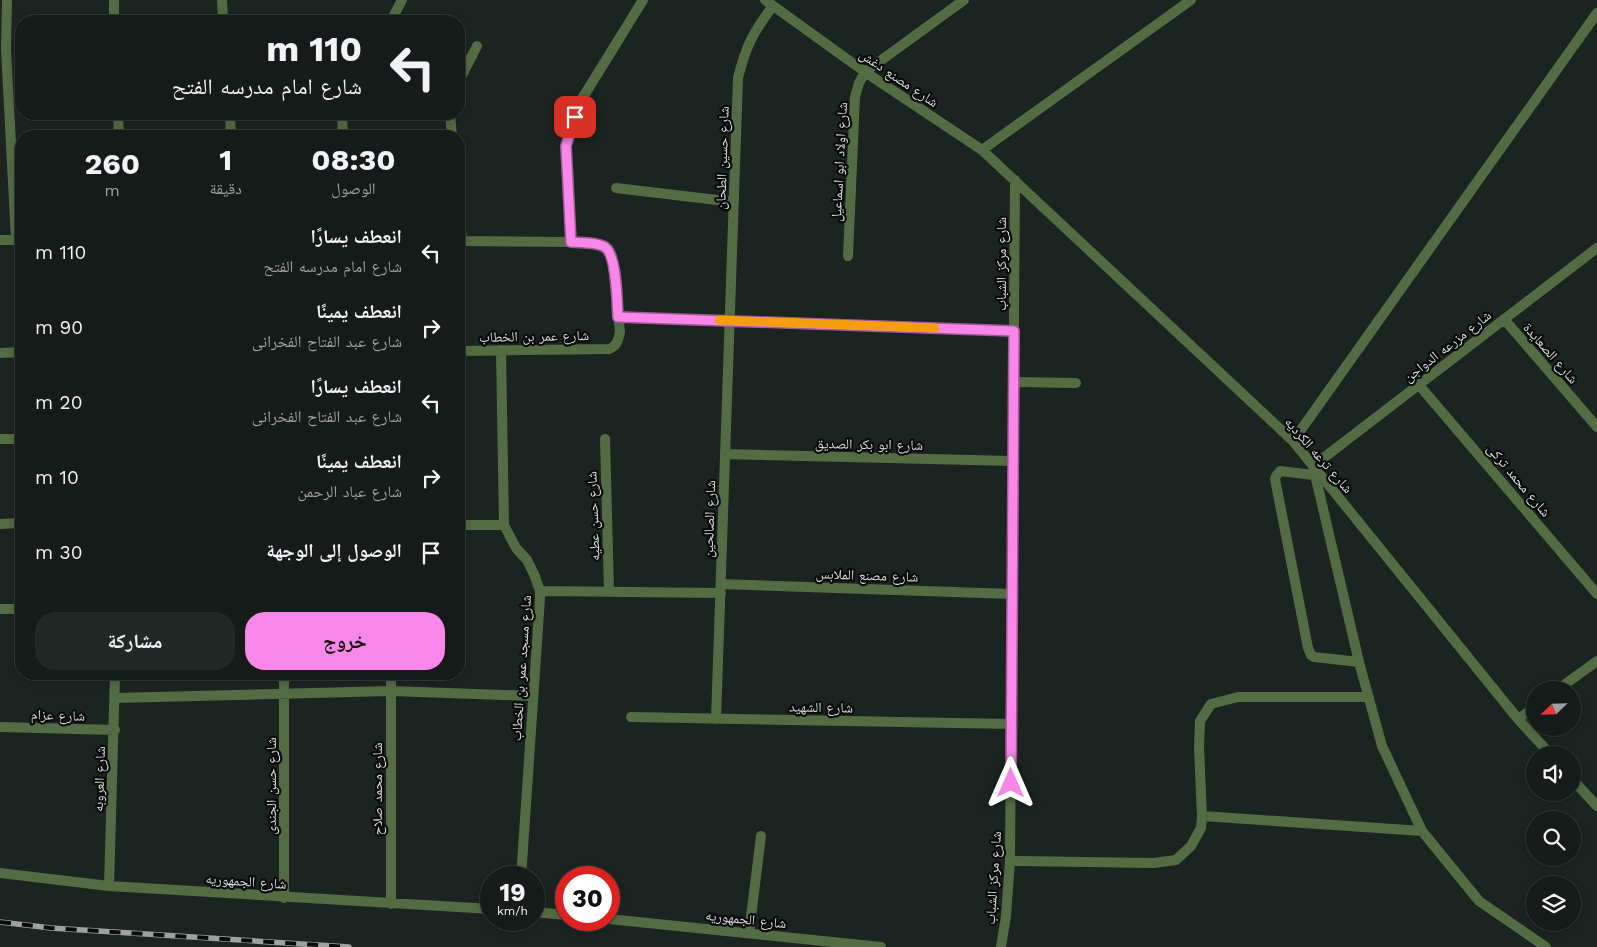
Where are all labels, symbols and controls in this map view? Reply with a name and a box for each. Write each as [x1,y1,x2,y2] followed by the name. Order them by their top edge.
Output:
[266,28,362,70] text: 110 m
[380,35,445,100] icon: left
[856,46,941,112] street label: شارع مصنع دغش
[172,74,362,99] text: شارع امام مدرسه الفتح
[554,96,596,138] pin
[828,102,852,222] street label: شارع اولاد ابو اسماعيل
[561,103,589,131] icon: arrive
[712,106,734,210] street label: شارع حسين الطحان
[219,142,232,177] text: 1
[311,142,396,177] text: 08:30
[84,146,140,181] text: 260
[209,179,242,198] text: دقيقة
[331,179,376,198] text: الوصول
[105,181,120,200] text: m
[993,217,1011,311] street label: شارع مركز الشباب
[310,225,402,248] text: انعطف يسارًا
[417,239,445,267] icon: left
[35,241,86,264] text: 110 m
[264,257,402,276] text: شارع امام مدرسه الفتح
[316,300,402,323] text: انعطف يمينًا
[1400,307,1495,387] street label: شارع مزرعه الدواجن
[417,314,445,342] icon: right
[35,316,83,339] text: 90 m
[1519,319,1582,388] street label: شارع الصعايدة
[479,327,589,347] street label: شارع عمر بن الخطاب
[252,332,402,351] text: شارع عبد الفتاح الفخرانى
[310,375,402,398] text: انعطف يسارًا
[417,389,445,417] icon: left
[35,391,83,414] text: 20 m
[252,407,402,426] text: شارع عبد الفتاح الفخرانى
[1280,414,1356,498] street label: شارع ترعه الكرديه
[815,435,923,455] street label: شارع ابو بكر الصديق
[1482,440,1554,521] street label: شارع محمد تركى
[316,450,402,473] text: انعطف يمينًا
[417,464,445,492] icon: right
[35,466,79,489] text: 10 m
[583,471,605,561] street label: شارع حسن عطيه
[700,480,720,558] street label: شارع الصالحين
[297,482,402,501] text: شارع عباد الرحمن
[266,539,402,562] text: الوصول إلى الوجهة
[417,539,445,567] icon: arrive
[35,541,83,564] text: 30 m
[815,565,919,587] street label: شارع مصنع الملابس
[508,594,536,742] street label: شارع مسجد عمر بن الخطاب
[35,612,235,670] button: مشاركة
[245,612,445,670] button: خروج
[1526,681,1581,736] north arrow
[1526,681,1581,931] map controls
[789,698,853,718] street label: شارع الشهيد
[31,706,85,726] street label: شارع عزام
[263,737,281,835] street label: شارع حسن الجندى
[369,743,387,835] street label: شارع محمد صلاح
[90,746,110,812] street label: شارع العروبه
[1526,746,1581,801] button: sound
[984,756,1036,808] position arrow
[1526,811,1581,866] button: search
[982,831,1006,925] street label: شارع مركز الشباب
[555,866,620,931] speed limit sign: 30
[205,870,287,894] street label: شارع الجمهوريه
[1526,876,1581,931] button: layers
[499,878,526,907] text: 19
[497,904,528,918] text: km/h
[705,907,787,933] street label: شارع الجمهوريه

